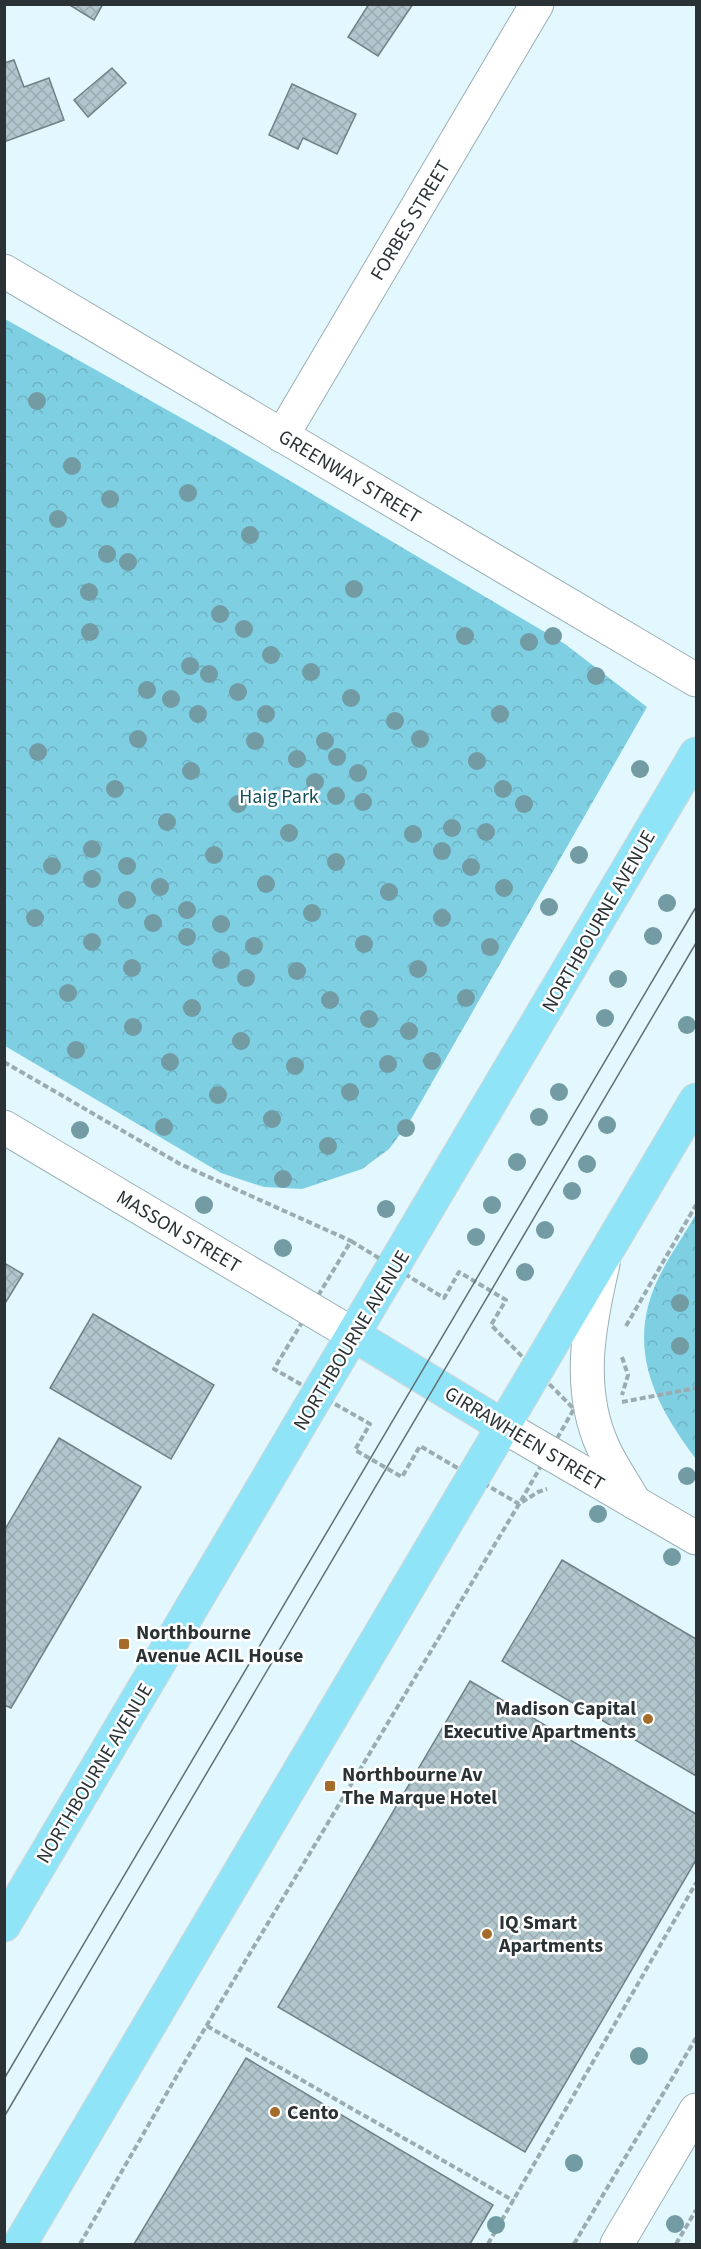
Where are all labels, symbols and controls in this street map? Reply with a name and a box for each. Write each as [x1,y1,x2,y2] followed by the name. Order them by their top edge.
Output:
[364,155,458,286] street label: FORBES STREET
[273,423,426,531] street label: GREENWAY STREET
[239,783,319,811] park label: Haig Park
[535,825,662,1018] street label: NORTHBOURNE AVENUE
[111,1184,246,1280] street label: MASSON STREET
[287,1245,417,1436] street label: NORTHBOURNE AVENUE
[439,1380,610,1498] street label: GIRRAWHEEN STREET
[135,1619,303,1670] place label: Northbourne Avenue ACIL House
[117,1637,131,1651] marker: Northbourne Avenue ACIL House
[30,1678,160,1869] street label: NORTHBOURNE AVENUE
[443,1695,636,1746] place label: Madison Capital Executive Apartments
[641,1712,655,1726] marker: Madison Capital Executive Apartments
[342,1761,497,1812] place label: Northbourne Av The Marque Hotel
[323,1779,337,1793] marker: Northbourne Av The Marque Hotel
[498,1909,603,1960] place label: IQ Smart Apartments
[480,1927,494,1941] marker: IQ Smart Apartments
[287,2099,339,2127] place label: Cento
[268,2105,282,2119] marker: Cento

